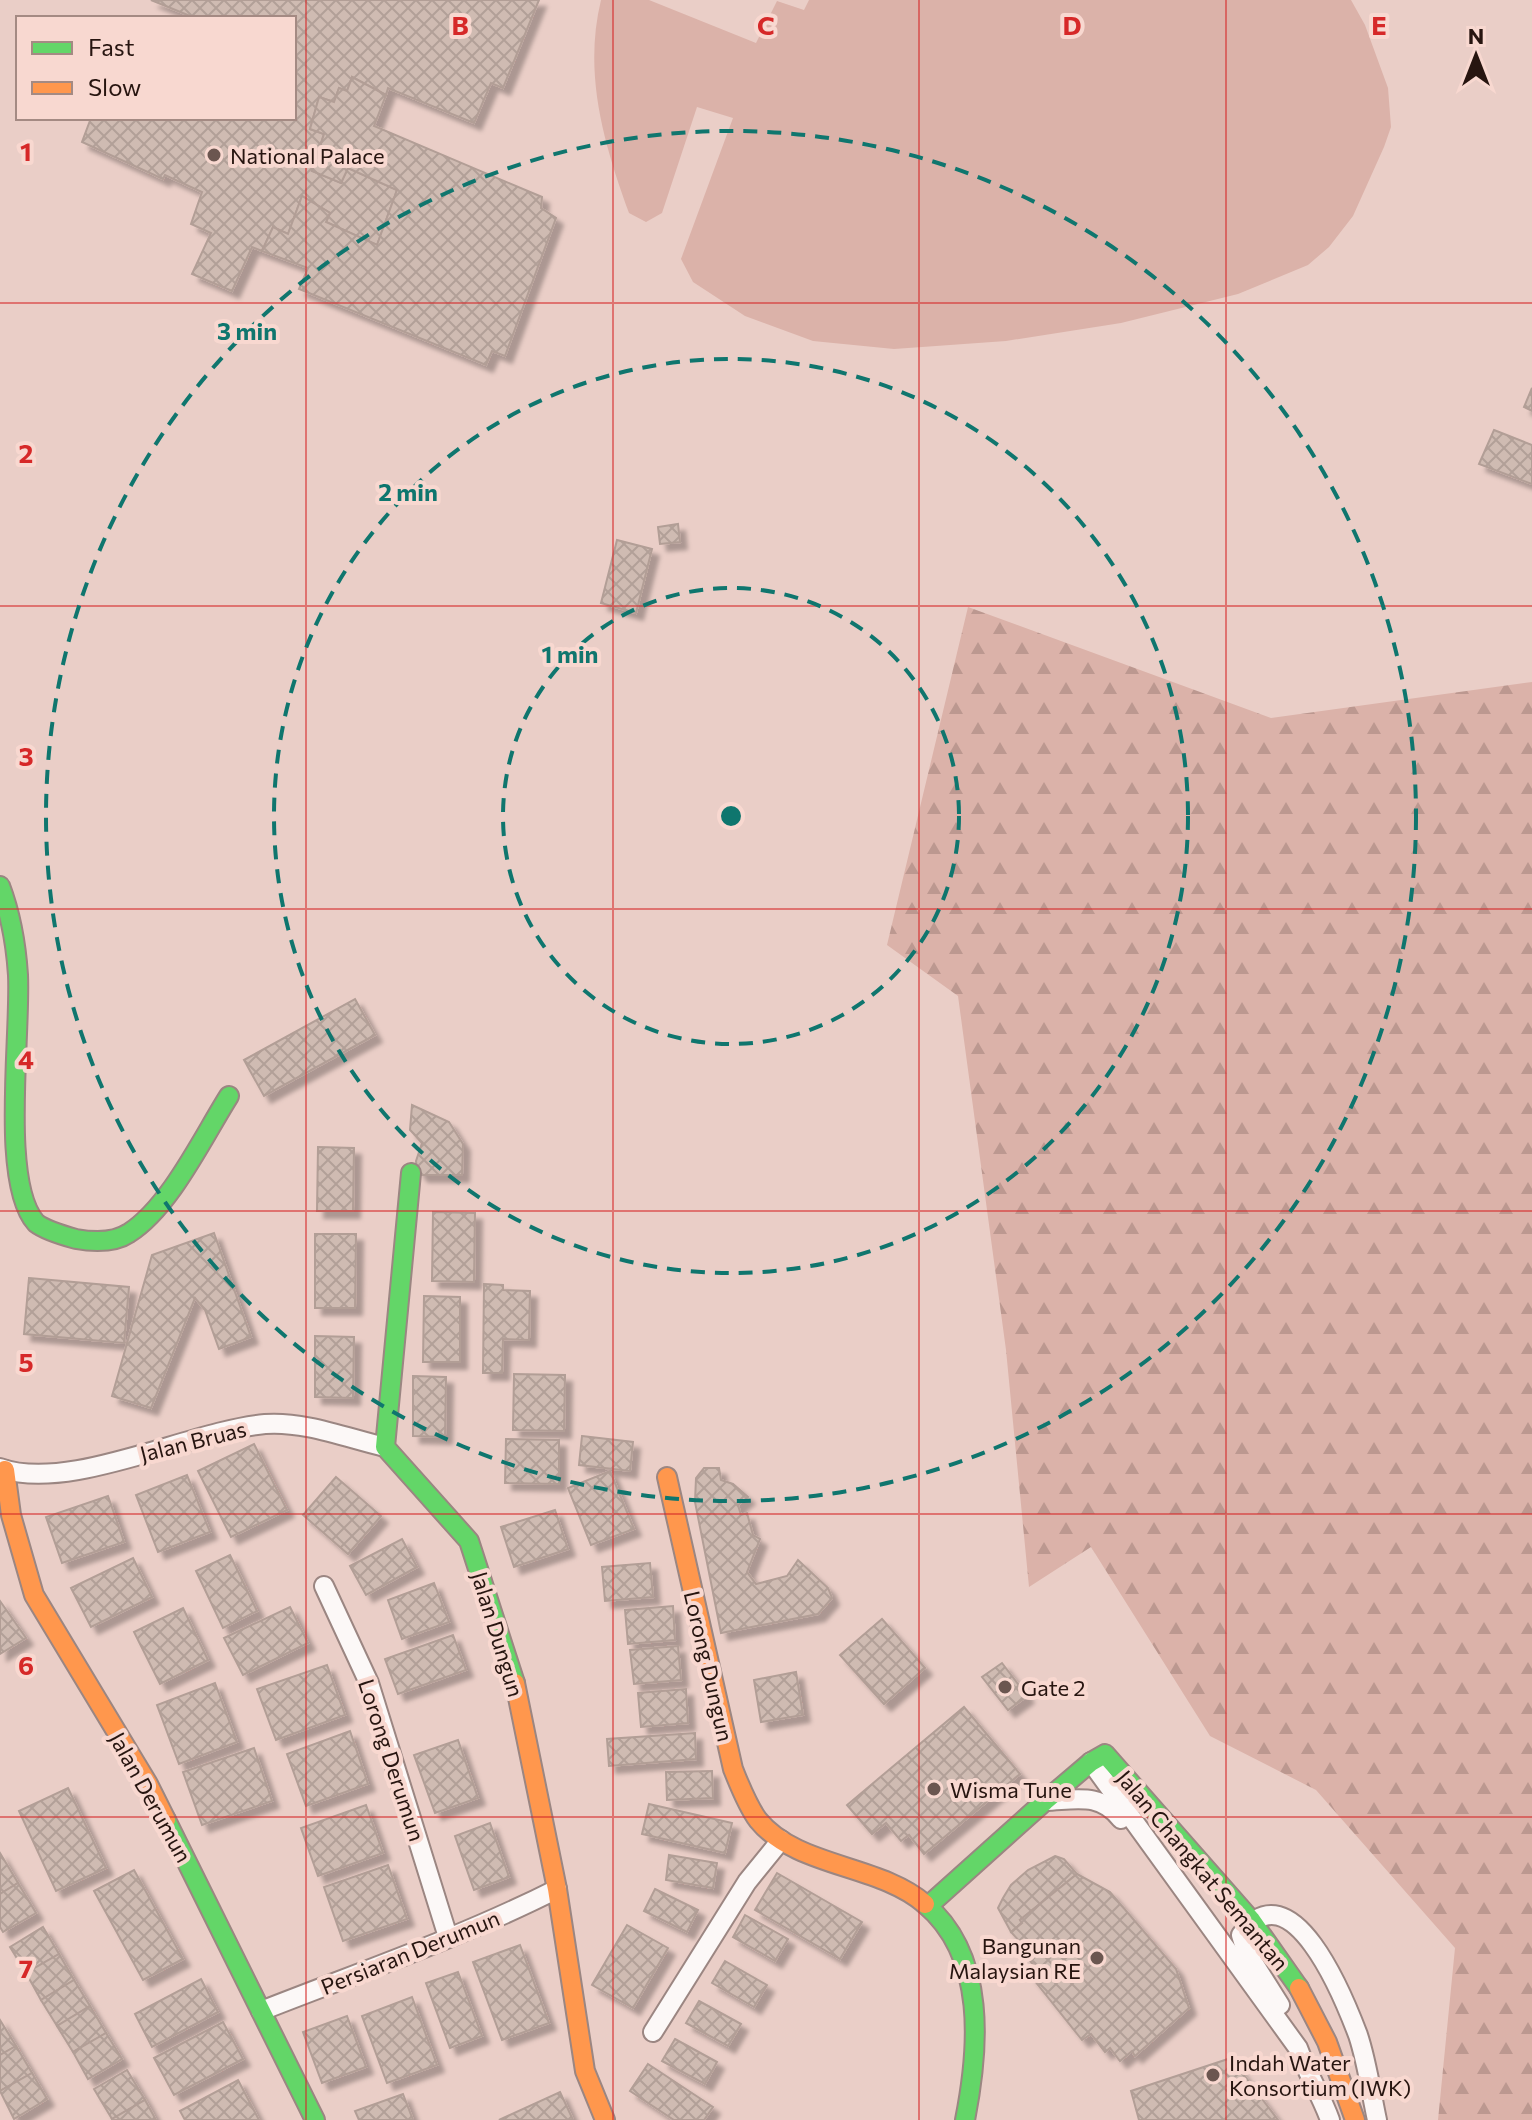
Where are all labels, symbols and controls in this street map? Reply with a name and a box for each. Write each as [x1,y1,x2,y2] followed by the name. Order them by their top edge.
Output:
[451,9,469,40] text: B
[757,9,775,40] text: C
[1062,9,1082,40] text: D
[1371,9,1387,40] text: E
[16,16,296,120] legend
[1436,16,1516,96] north arrow
[1468,22,1484,49] text: N
[88,32,135,61] text: Fast
[88,72,141,101] text: Slow
[20,135,32,166] text: 1
[230,142,385,169] place label: National Palace
[205,146,223,164] marker: National Palace
[217,316,277,345] text: 3 min
[19,437,33,468] text: 2
[378,477,438,506] text: 2 min
[542,639,598,668] text: 1 min
[18,740,34,771] text: 3
[717,802,745,830] centre of rings
[18,1043,34,1074] text: 4
[18,1346,34,1377] text: 5
[137,1415,249,1467] street label: Jalan Bruas
[466,1568,530,1700] street label: Jalan Dungun
[679,1588,739,1744] street label: Lorong Dungun
[18,1649,34,1680] text: 6
[1021,1674,1086,1701] place label: Gate 2
[353,1675,431,1845] street label: Lorong Derumun
[996,1678,1014,1696] marker: Gate 2
[104,1727,198,1867] street label: Jalan Derumun
[1111,1764,1295,1976] street label: Jalan Changkat Semantan
[950,1776,1072,1803] place label: Wisma Tune
[925,1780,943,1798] marker: Wisma Tune
[317,1904,503,2000] street label: Persiaran Derumun
[949,1932,1081,1984] place label: Bangunan Malaysian RE
[1088,1949,1106,1967] marker: Bangunan Malaysian RE
[19,1952,33,1983] text: 7
[1229,2049,1411,2101] place label: Indah Water Konsortium (IWK)
[1204,2066,1222,2084] marker: Indah Water Konsortium (IWK)

